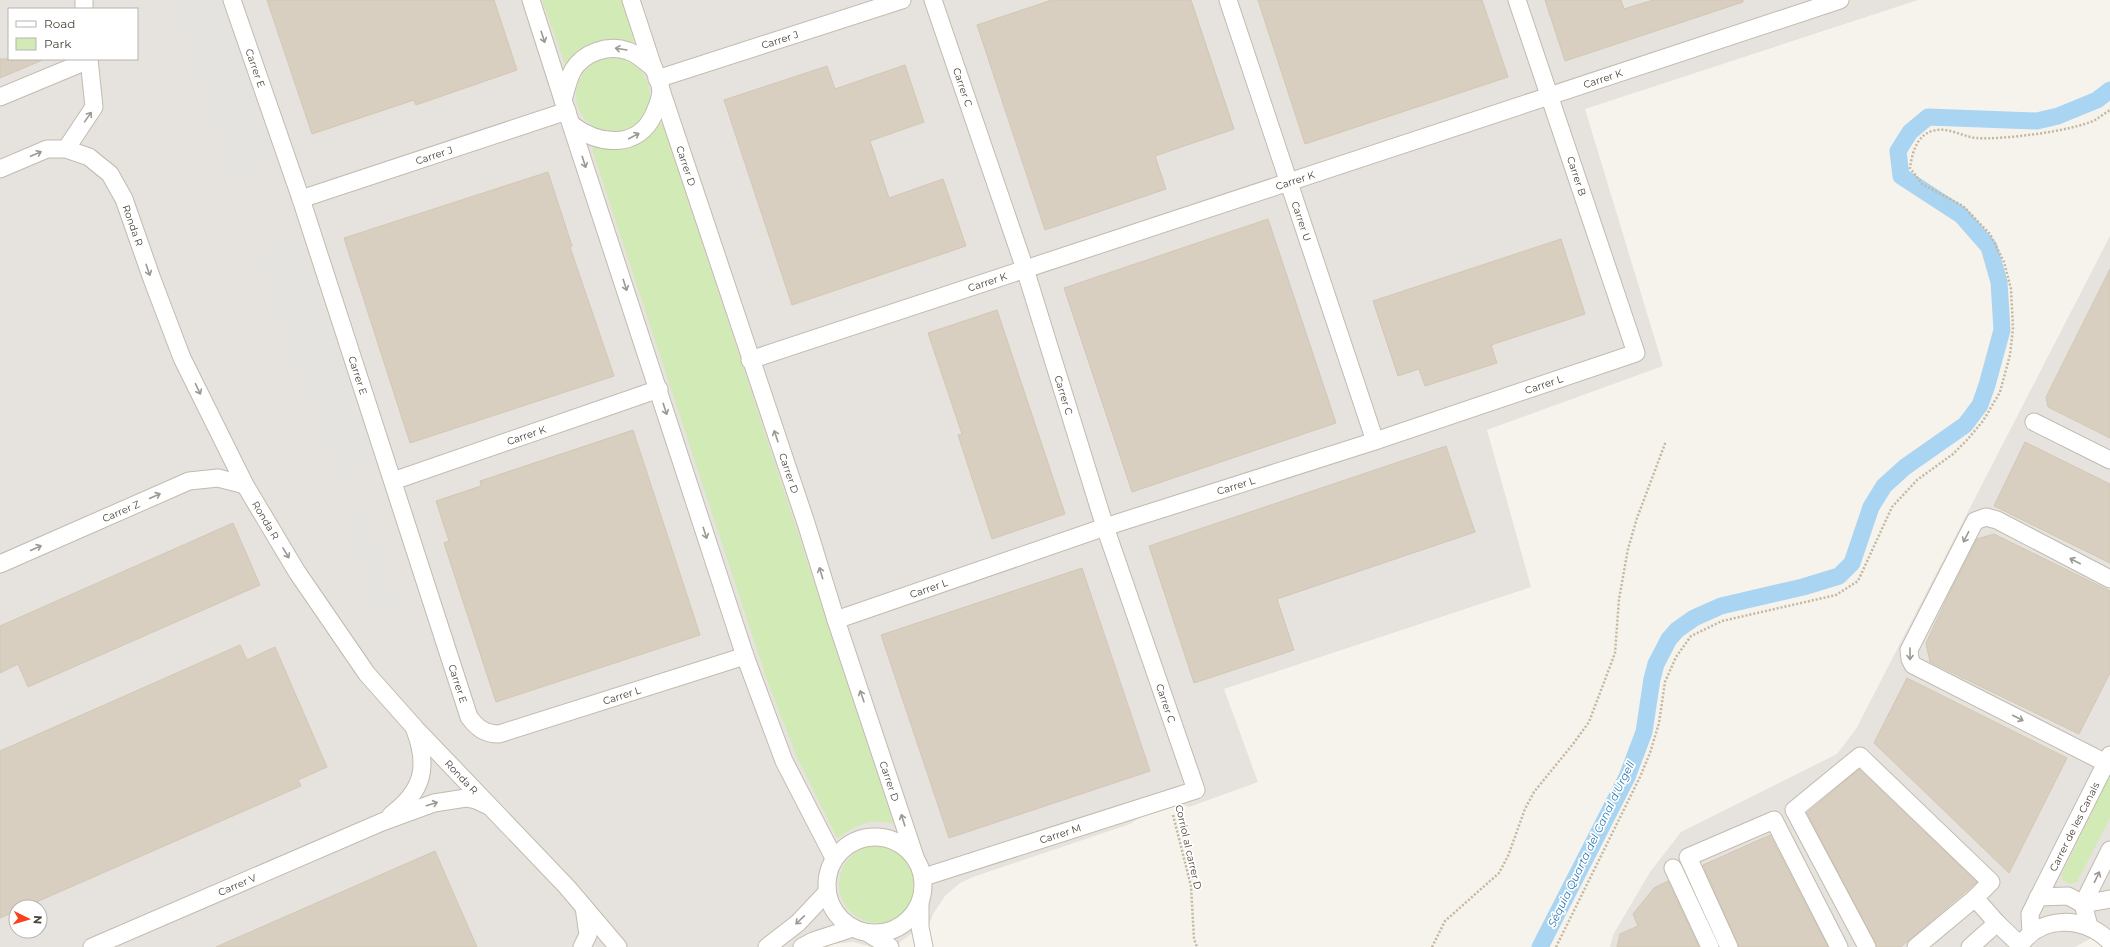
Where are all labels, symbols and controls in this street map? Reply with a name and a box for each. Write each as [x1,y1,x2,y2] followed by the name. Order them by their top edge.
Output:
[8,8,138,60] legend
[44,16,75,31] text: Road
[760,28,800,52] street label: Carrer J
[540,30,547,43] one-way arrow
[44,36,72,51] text: Park
[615,45,628,53] one-way arrow
[242,47,268,90] street label: Carrer E
[950,66,975,108] street label: Carrer C
[1582,66,1625,91] street label: Carrer K
[84,111,92,122] one-way arrow
[628,131,640,139] one-way arrow
[414,143,454,168] street label: Carrer J
[673,144,699,188] street label: Carrer D
[30,150,42,158] one-way arrow
[581,155,588,168] one-way arrow
[1564,155,1589,198] street label: Carrer B
[1274,168,1317,193] street label: Carrer K
[1289,200,1314,243] street label: Carrer U
[120,203,146,248] street label: Ronda R
[145,263,152,276] one-way arrow
[966,269,1010,295] street label: Carrer K
[622,279,629,292] one-way arrow
[345,354,370,397] street label: Carrer E
[1523,372,1565,397] street label: Carrer L
[1051,374,1076,416] street label: Carrer C
[195,383,202,395] one-way arrow
[662,402,670,414] one-way arrow
[505,422,549,448] street label: Carrer K
[772,431,780,443] one-way arrow
[776,451,802,495] street label: Carrer D
[1215,474,1257,498] street label: Carrer L
[148,492,160,499] one-way arrow
[100,497,142,525] street label: Carrer Z
[249,499,282,542] street label: Ronda R
[702,526,709,539] one-way arrow
[1962,531,1970,543] one-way arrow
[29,544,41,552] one-way arrow
[283,547,291,559] one-way arrow
[2070,557,2082,564] one-way arrow
[817,567,824,580] one-way arrow
[908,576,950,601] street label: Carrer L
[1906,647,1914,660] one-way arrow
[445,663,470,705] street label: Carrer E
[1153,682,1178,724] street label: Carrer C
[601,683,643,708] street label: Carrer L
[858,690,865,703] one-way arrow
[2011,715,2023,722] one-way arrow
[442,757,481,797] street label: Ronda R
[876,759,902,803] street label: Carrer D
[1545,759,1637,929] water label: Séquia Quarta del Canal d'Urgell
[2047,780,2102,874] street label: Carrer de les Canals
[425,800,438,807] one-way arrow
[1172,803,1205,891] street label: Corriol al carrer D
[899,813,906,826] one-way arrow
[1038,821,1083,847] street label: Carrer M
[216,871,258,899] street label: Carrer V
[2093,871,2101,883] one-way arrow
[8,899,48,939] north arrow
[31,915,45,925] text: N
[795,915,805,925] one-way arrow

